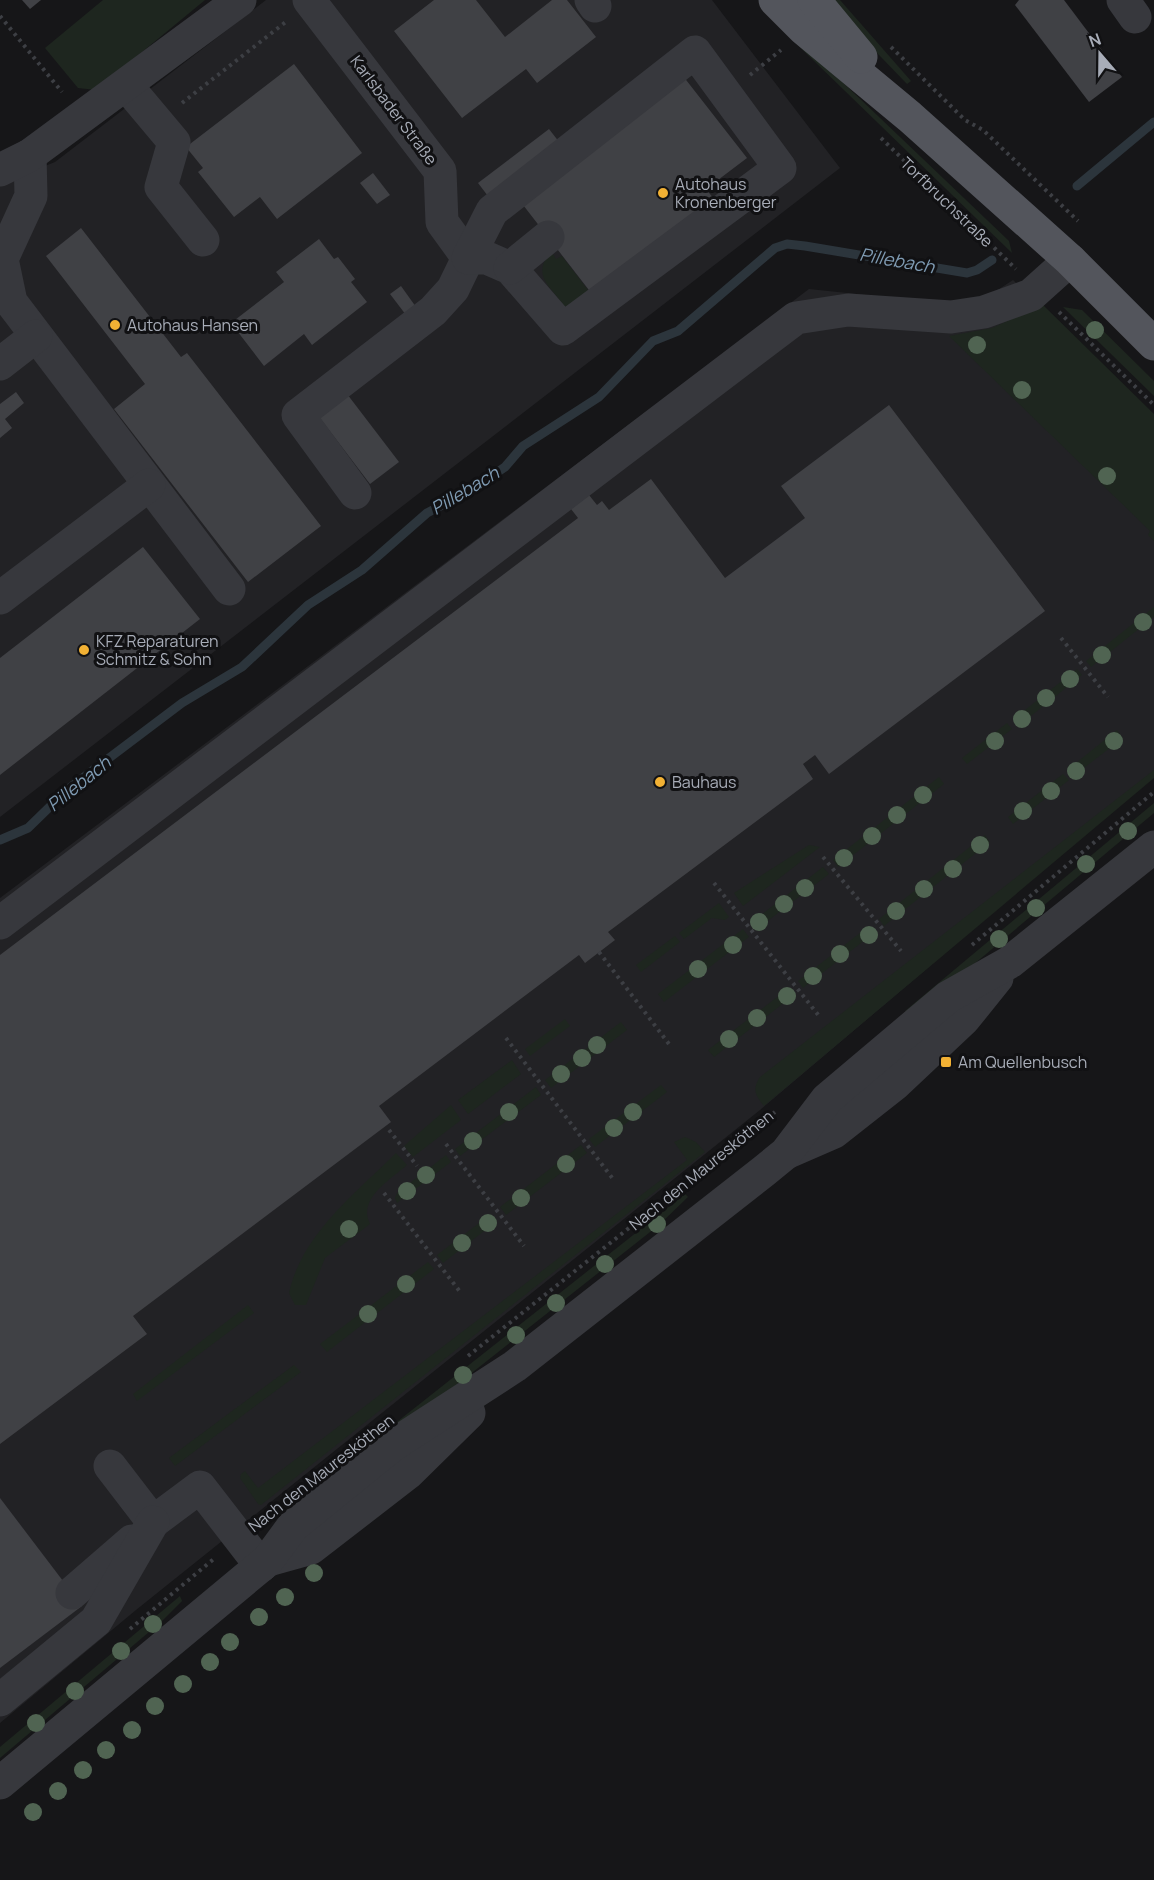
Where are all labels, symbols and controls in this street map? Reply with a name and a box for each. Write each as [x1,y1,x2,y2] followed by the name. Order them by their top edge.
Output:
[1070,24,1130,84] north arrow
[1086,28,1104,52] text: N
[345,51,443,169] street label: Karlsbader Straße
[896,152,998,252] street label: Torfbruchstraße
[675,173,777,213] place label: Autohaus Kronenberger
[656,186,670,200] marker: Autohaus Kronenberger
[858,242,938,279] water label: Pillebach
[127,314,258,336] place label: Autohaus Hansen
[108,318,122,332] marker: Autohaus Hansen
[426,460,504,520] water label: Pillebach
[96,630,219,670] place label: KFZ Reparaturen Schmitz & Sohn
[77,643,91,657] marker: KFZ Reparaturen Schmitz & Sohn
[42,749,116,816] water label: Pillebach
[672,771,737,793] place label: Bauhaus
[653,775,667,789] marker: Bauhaus
[958,1051,1087,1073] place label: Am Quellenbusch
[939,1055,953,1069] marker: Am Quellenbusch
[624,1105,778,1235] street label: Nach den Mauresköthen
[243,1409,399,1537] street label: Nach den Mauresköthen

